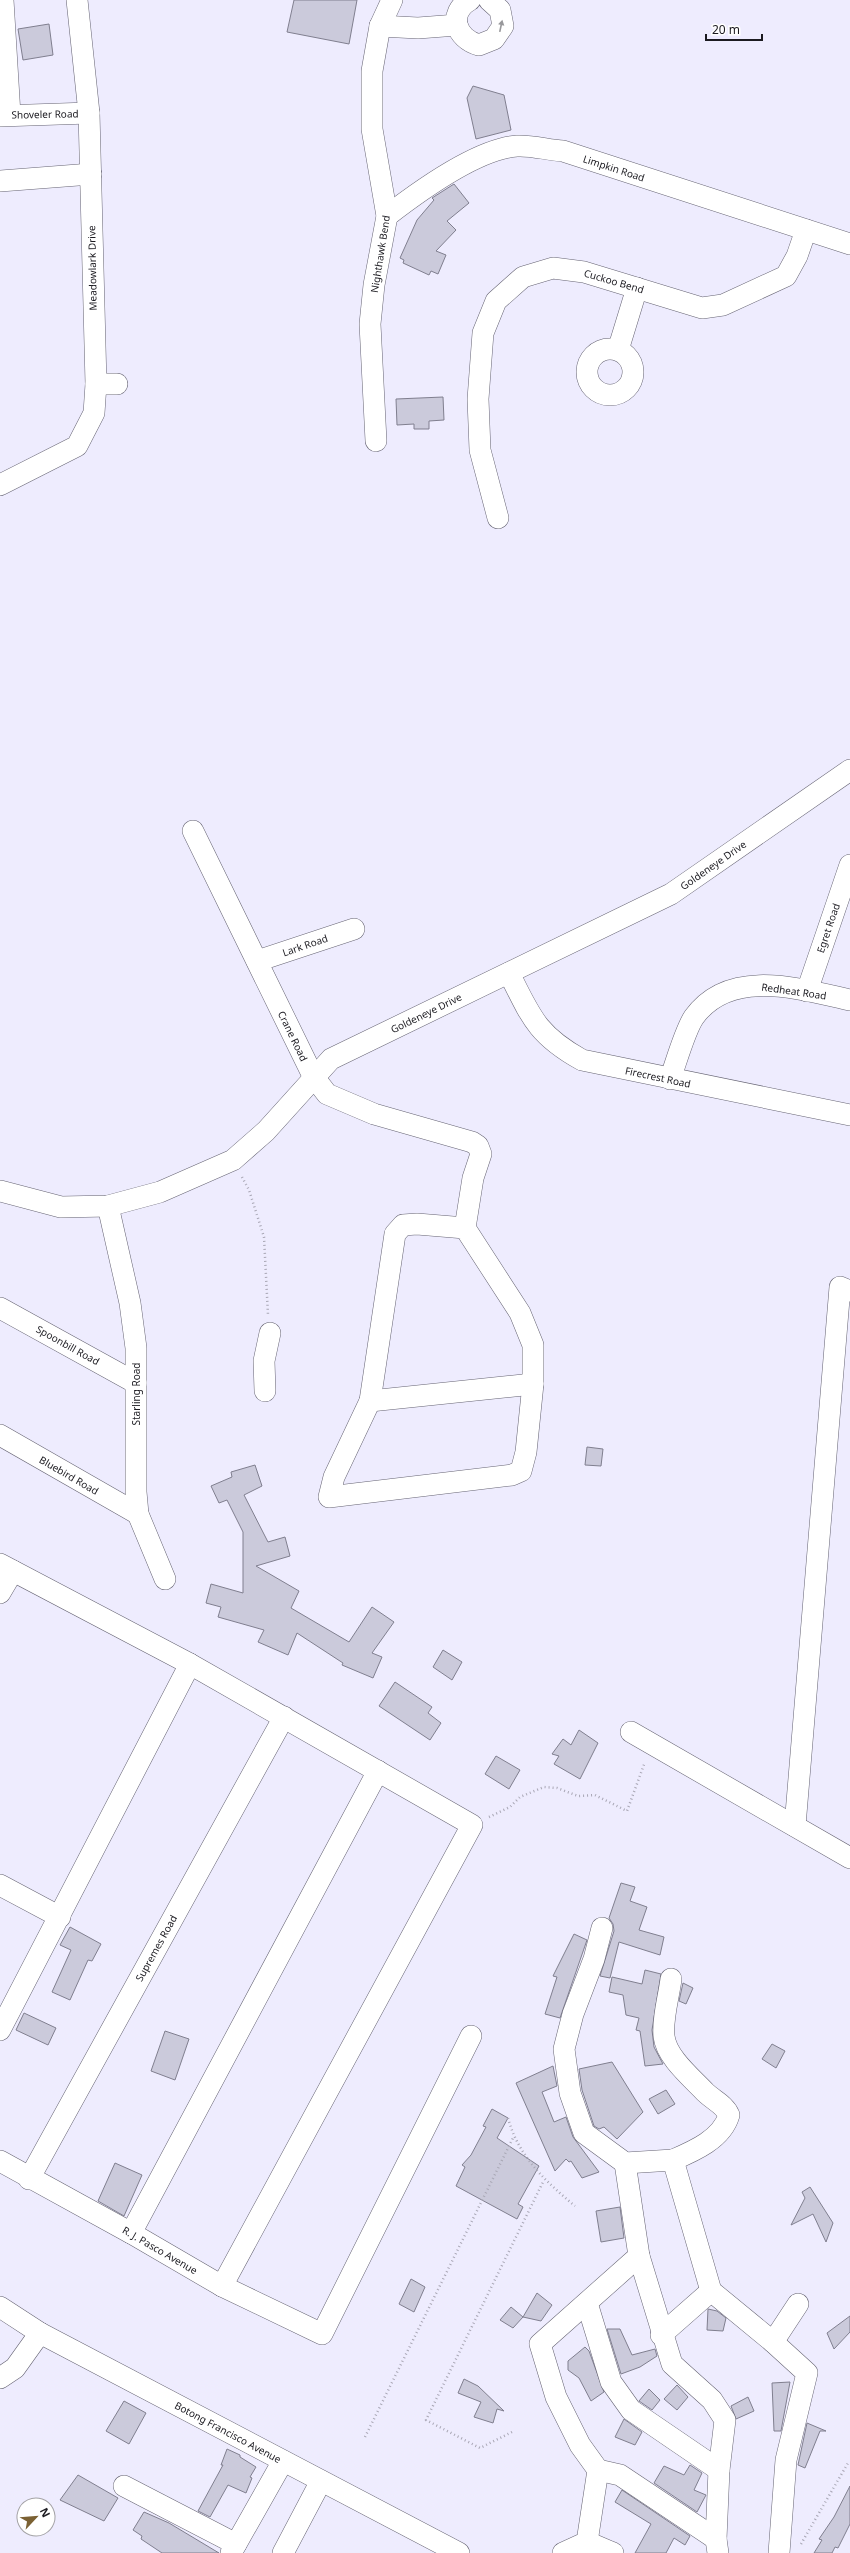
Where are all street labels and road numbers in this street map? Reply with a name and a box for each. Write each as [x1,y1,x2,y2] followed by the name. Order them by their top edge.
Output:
[11,106,79,122] street label: Shoveler Road
[581,151,647,185] street label: Limpkin Road
[367,214,393,294] street label: Nighthawk Bend
[84,225,100,311] street label: Meadowlark Drive
[582,266,646,296] street label: Cuckoo Bend
[677,837,749,893] street label: Goldeneye Drive
[813,901,843,955] street label: Egret Road
[281,931,329,959] street label: Lark Road
[761,979,827,1003] street label: Redheat Road
[388,990,464,1036] street label: Goldeneye Drive
[275,1009,311,1063] street label: Crane Road
[624,1063,692,1091] street label: Firecrest Road
[34,1322,102,1368] street label: Spoonbill Road
[129,1363,143,1425] street label: Starling Road
[37,1452,101,1498] street label: Bluebird Road
[132,1912,180,1984] street label: Supremes Road
[120,2223,200,2277] street label: R. J. Pasco Avenue
[172,2398,284,2466] street label: Botong Francisco Avenue

